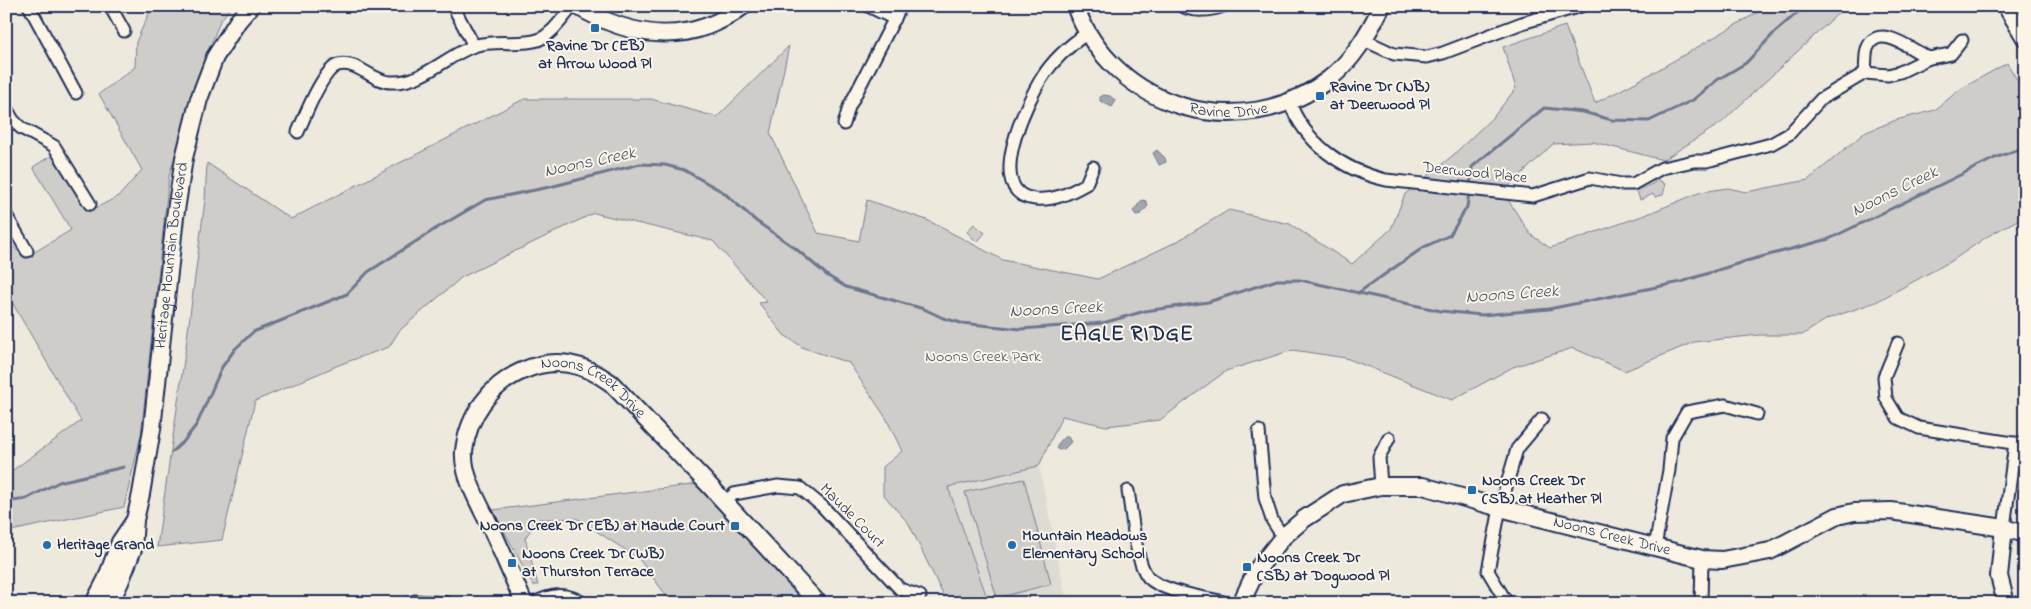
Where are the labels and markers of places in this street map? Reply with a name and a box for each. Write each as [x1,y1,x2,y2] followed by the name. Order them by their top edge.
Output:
[589,22,601,34] marker: Ravine Dr (EB) at Arrow Wood Pl
[538,34,652,76] place label: Ravine Dr (EB) at Arrow Wood Pl
[1329,75,1430,117] place label: Ravine Dr (NB) at Deerwood Pl
[1314,90,1326,102] marker: Ravine Dr (NB) at Deerwood Pl
[1481,469,1602,511] place label: Noons Creek Dr (SB) at Heather Pl
[1466,484,1478,496] marker: Noons Creek Dr (SB) at Heather Pl
[480,514,726,538] place label: Noons Creek Dr (EB) at Maude Court
[729,520,741,532] marker: Noons Creek Dr (EB) at Maude Court
[1022,524,1147,567] place label: Mountain Meadows Elementary School
[57,533,154,558] place label: Heritage Grand
[41,539,53,551] marker: Heritage Grand
[1006,539,1018,551] marker: Mountain Meadows Elementary School
[522,542,664,584] place label: Noons Creek Dr (WB) at Thurston Terrace
[1256,546,1390,589] place label: Noons Creek Dr (SB) at Dogwood Pl
[506,557,518,569] marker: Noons Creek Dr (WB) at Thurston Terrace
[1241,561,1253,573] marker: Noons Creek Dr (SB) at Dogwood Pl

